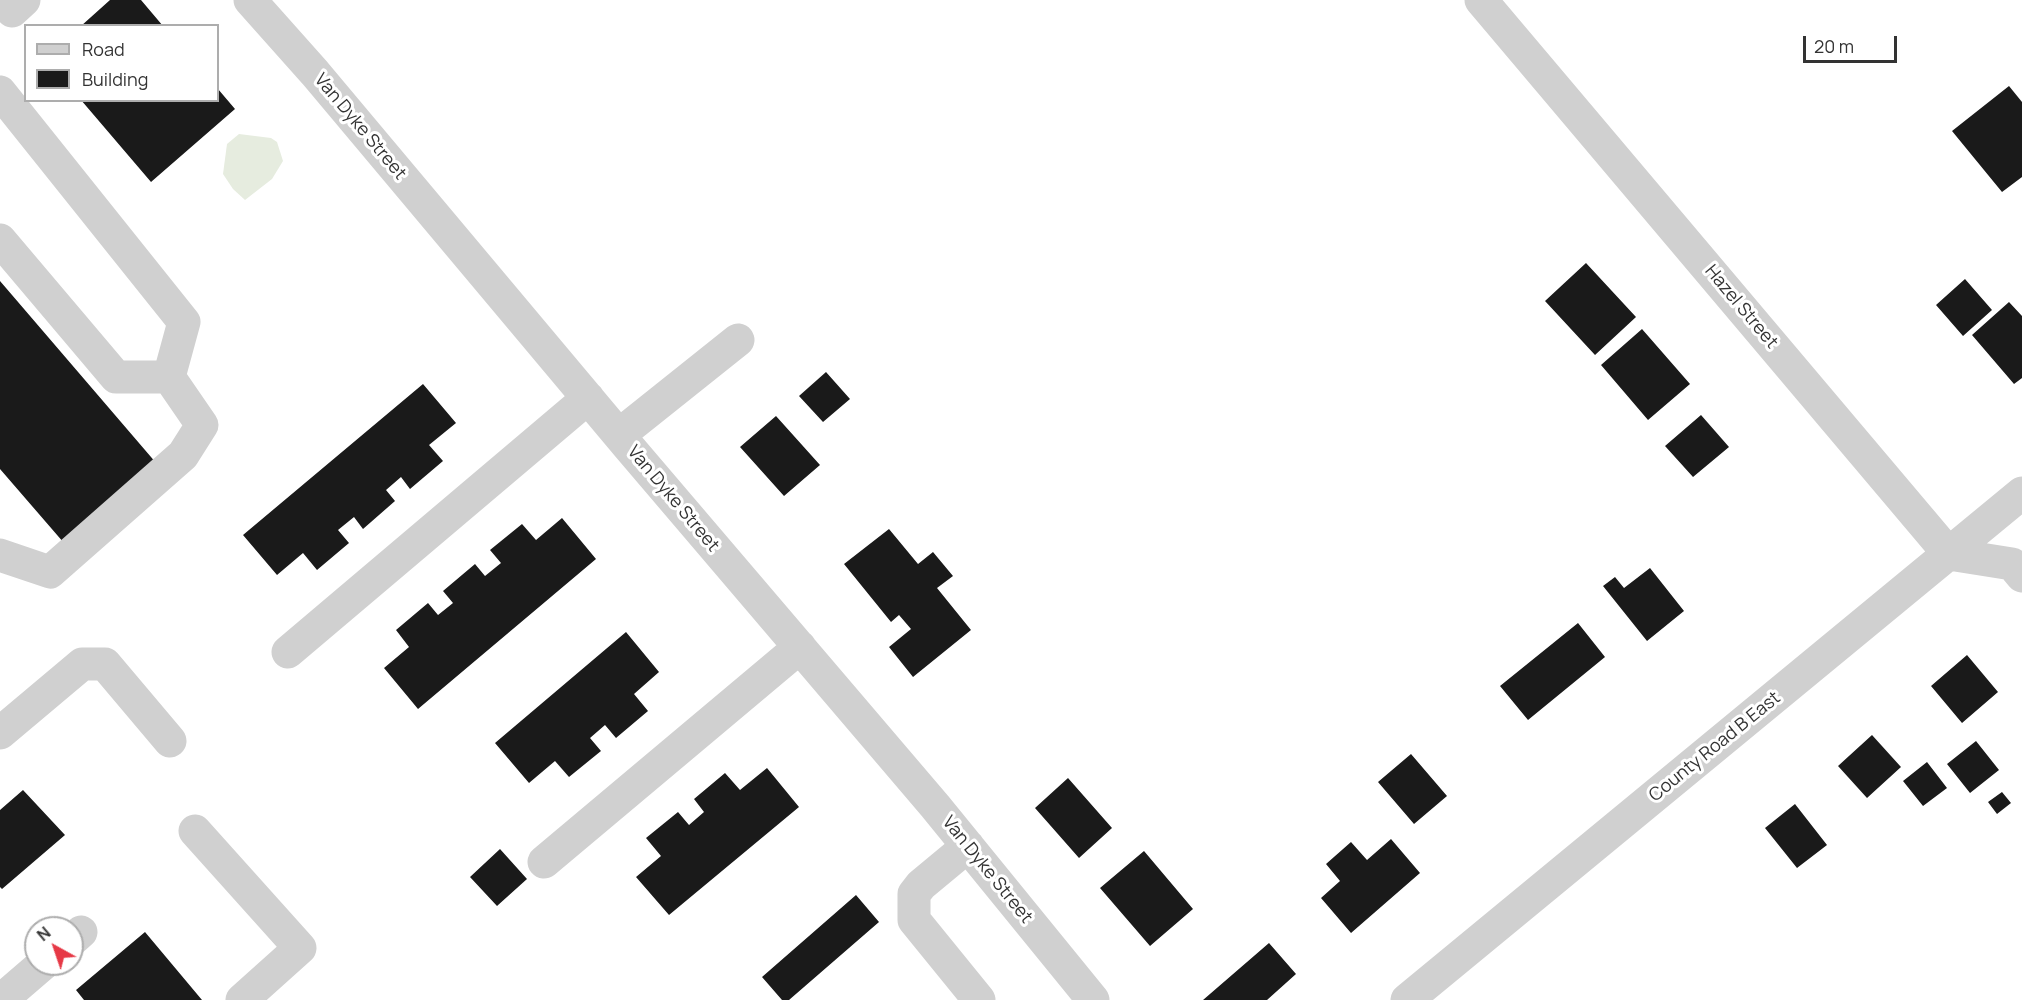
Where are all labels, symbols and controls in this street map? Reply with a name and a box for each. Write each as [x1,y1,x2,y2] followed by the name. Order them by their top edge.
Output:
[24,24,219,102] legend
[1806,24,1900,62] scale bar
[1814,34,1854,58] text: 20 m
[82,37,125,61] text: Road
[82,67,148,91] text: Building
[309,70,411,184] street label: Van Dyke Street
[1700,261,1782,353] street label: Hazel Street
[622,442,724,556] street label: Van Dyke Street
[1645,687,1785,807] street label: County Road B East
[937,812,1037,928] street label: Van Dyke Street
[24,916,84,976] north arrow
[32,922,55,946] text: N

